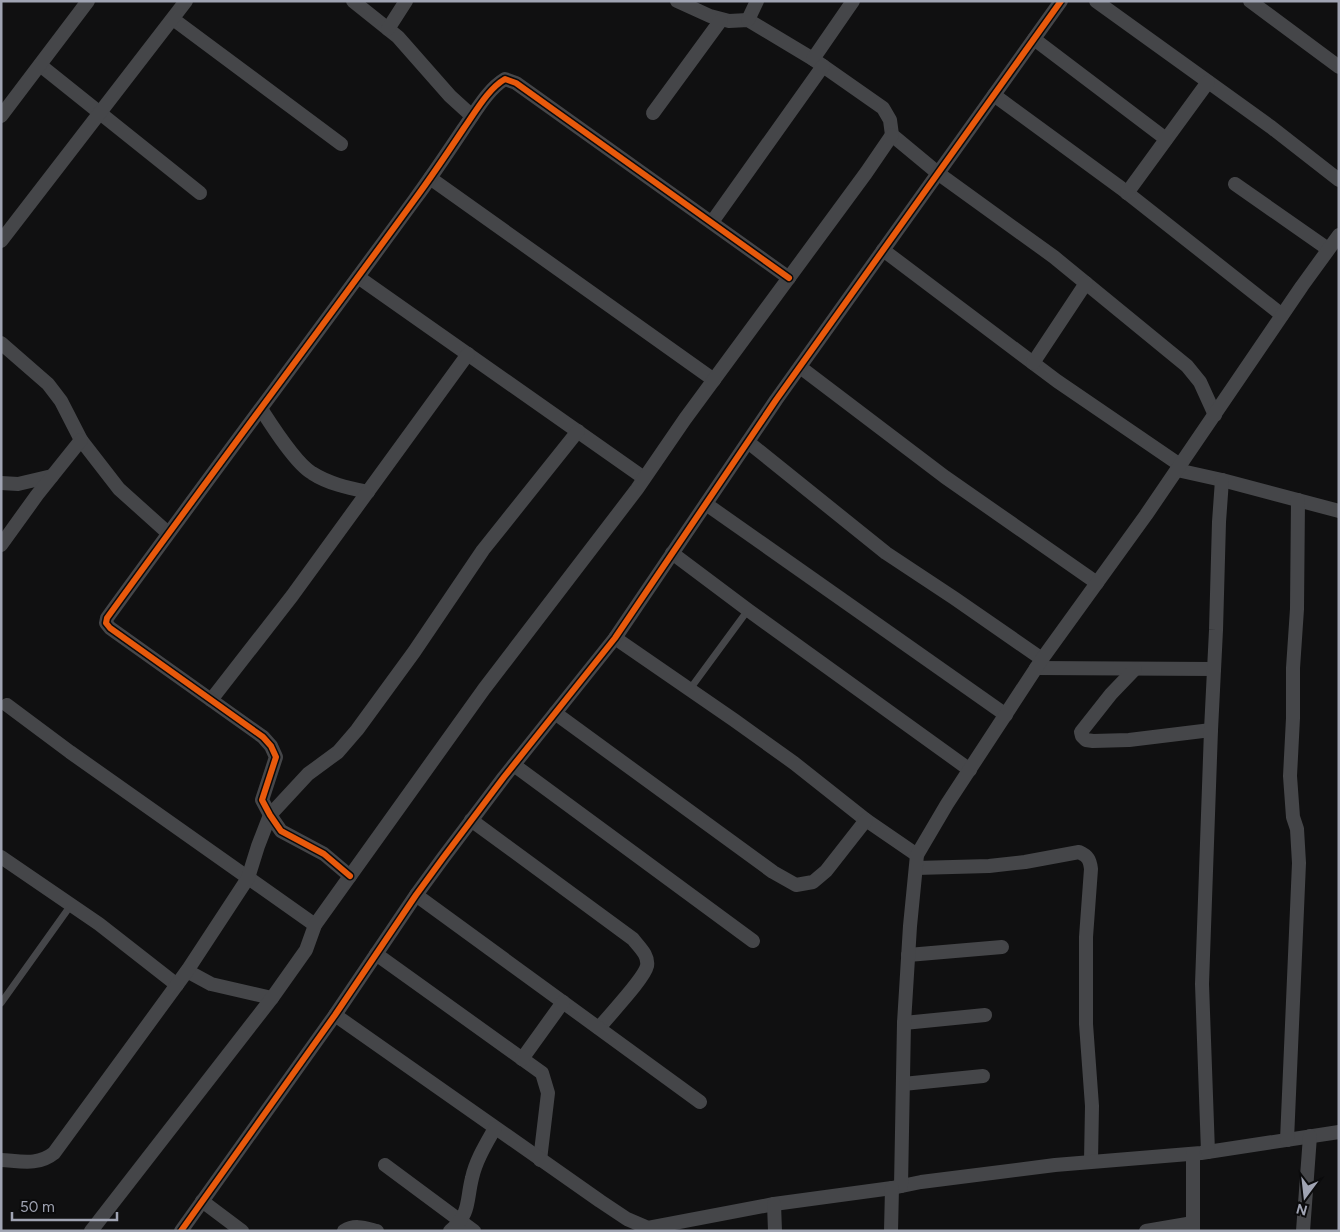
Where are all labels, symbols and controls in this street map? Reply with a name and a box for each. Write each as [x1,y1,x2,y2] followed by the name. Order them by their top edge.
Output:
[1280,1172,1330,1222] north arrow
[12,1190,118,1222] scale bar
[20,1198,55,1216] text: 50 m
[1294,1199,1309,1219] text: N

